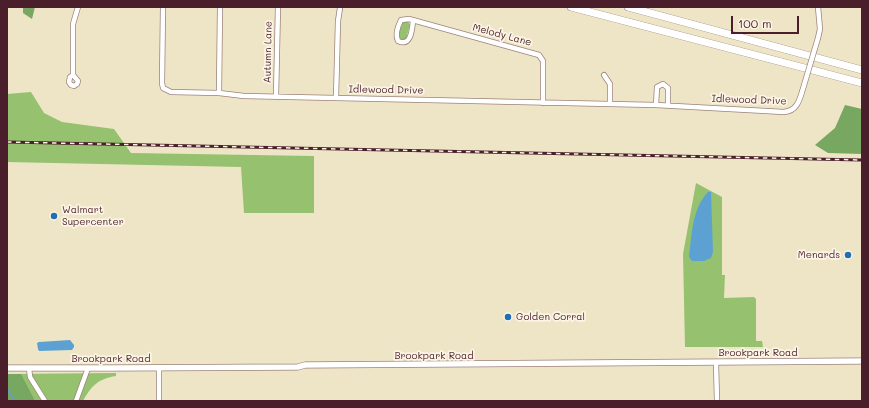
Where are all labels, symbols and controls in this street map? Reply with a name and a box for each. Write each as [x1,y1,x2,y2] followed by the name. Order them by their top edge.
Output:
[733,8,801,34] scale bar
[738,15,772,31] text: 100 m
[261,21,275,83] street label: Autumn Lane
[471,21,533,49] street label: Melody Lane
[348,83,424,97] street label: Idlewood Drive
[711,93,787,107] street label: Idlewood Drive
[62,204,124,228] place label: Walmart Supercenter
[49,211,59,221] marker: Walmart Supercenter
[798,249,840,261] place label: Menards
[843,250,853,260] marker: Menards
[516,311,585,323] place label: Golden Corral
[503,312,513,322] marker: Golden Corral
[718,347,798,359] street label: Brookpark Road
[394,350,474,362] street label: Brookpark Road
[71,353,151,365] street label: Brookpark Road

